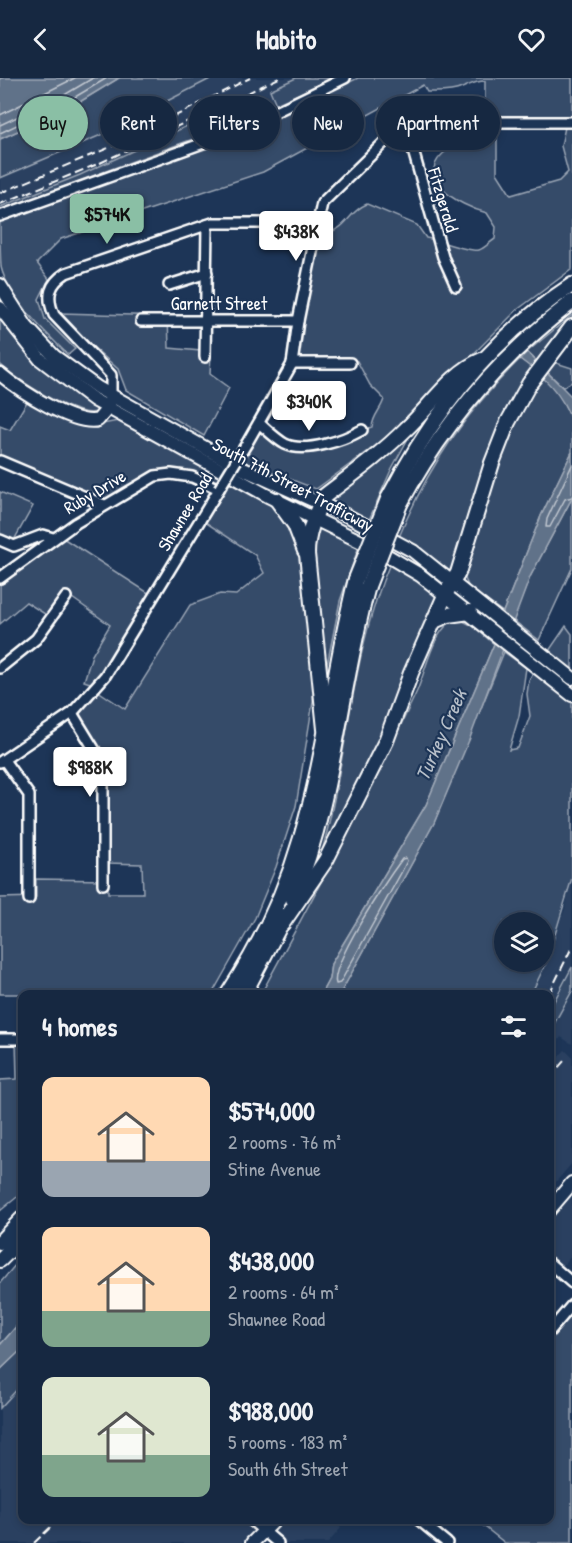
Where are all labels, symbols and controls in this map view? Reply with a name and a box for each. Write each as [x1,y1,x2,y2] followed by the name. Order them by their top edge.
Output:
[256,21,316,57] text: Habito
[24,23,57,56] icon: back
[515,23,548,56] icon: heart
[18,96,88,150] chip: Buy
[100,96,177,150] chip: Rent
[189,96,280,150] chip: Filters
[292,96,364,150] chip: New
[376,96,500,150] chip: Apartment
[422,164,465,235] street label: Fitzgerald
[65,194,149,245] pin: $574K
[84,200,130,227] text: $574K
[254,211,338,262] pin: $438K
[273,217,319,244] text: $438K
[171,291,268,316] street label: Garnett Street
[267,381,351,432] pin: $340K
[286,387,332,414] text: $340K
[208,431,379,538] street label: South 7th Street Trafficway
[59,463,131,520] street label: Ruby Drive
[151,468,218,556] street label: Shawnee Road
[408,683,474,785] water label: Turkey Creek
[48,747,132,798] pin: $988K
[67,753,113,780] text: $988K
[494,912,554,972] map controls
[494,912,554,972] button: layers
[42,1009,117,1044] text: 4 homes
[497,1010,530,1043] icon: filters
[228,1093,315,1128] text: $574,000
[90,1101,162,1173] icon: home
[228,1128,341,1155] text: 2 rooms · 76 m²
[228,1155,321,1182] text: Stine Avenue
[228,1243,314,1278] text: $438,000
[90,1251,162,1323] icon: home
[228,1278,339,1305] text: 2 rooms · 64 m²
[228,1305,325,1332] text: Shawnee Road
[228,1393,313,1428] text: $988,000
[90,1401,162,1473] icon: home
[228,1428,347,1455] text: 5 rooms · 183 m²
[228,1455,348,1482] text: South 6th Street

